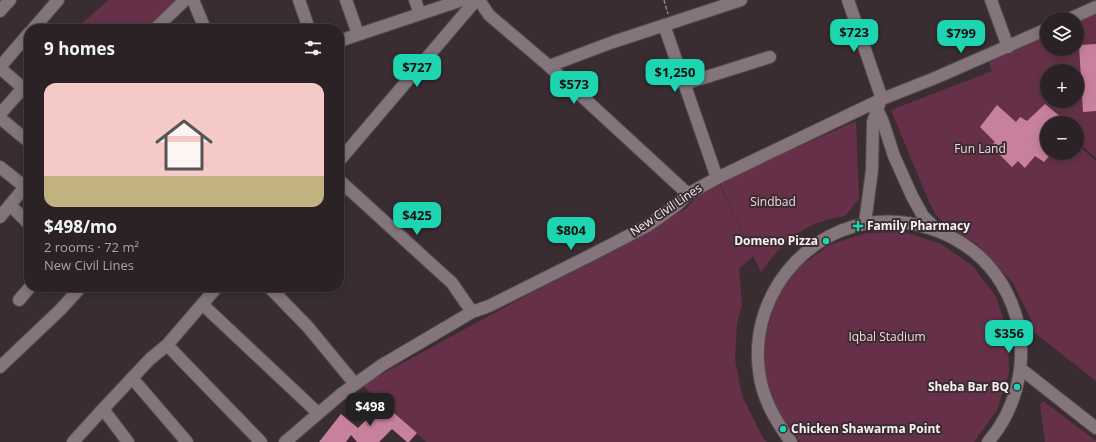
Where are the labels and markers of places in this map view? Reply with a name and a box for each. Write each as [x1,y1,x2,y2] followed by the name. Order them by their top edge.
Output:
[830,19,878,53] pin: $723
[937,20,985,54] pin: $799
[393,54,441,88] pin: $727
[642,59,708,93] pin: $1,250
[550,71,598,105] pin: $573
[393,202,441,236] pin: $425
[547,217,595,251] pin: $804
[867,217,970,234] place label: Family Pharmacy
[852,220,864,232] marker: Family Pharmacy
[734,232,818,249] place label: Domeno Pizza
[821,236,831,246] marker: Domeno Pizza
[985,320,1033,354] pin: $356
[928,378,1009,395] place label: Sheba Bar BQ
[1012,382,1022,392] marker: Sheba Bar BQ
[346,393,394,427] pin: $498
[791,420,940,437] place label: Chicken Shawarma Point
[778,424,788,434] marker: Chicken Shawarma Point

